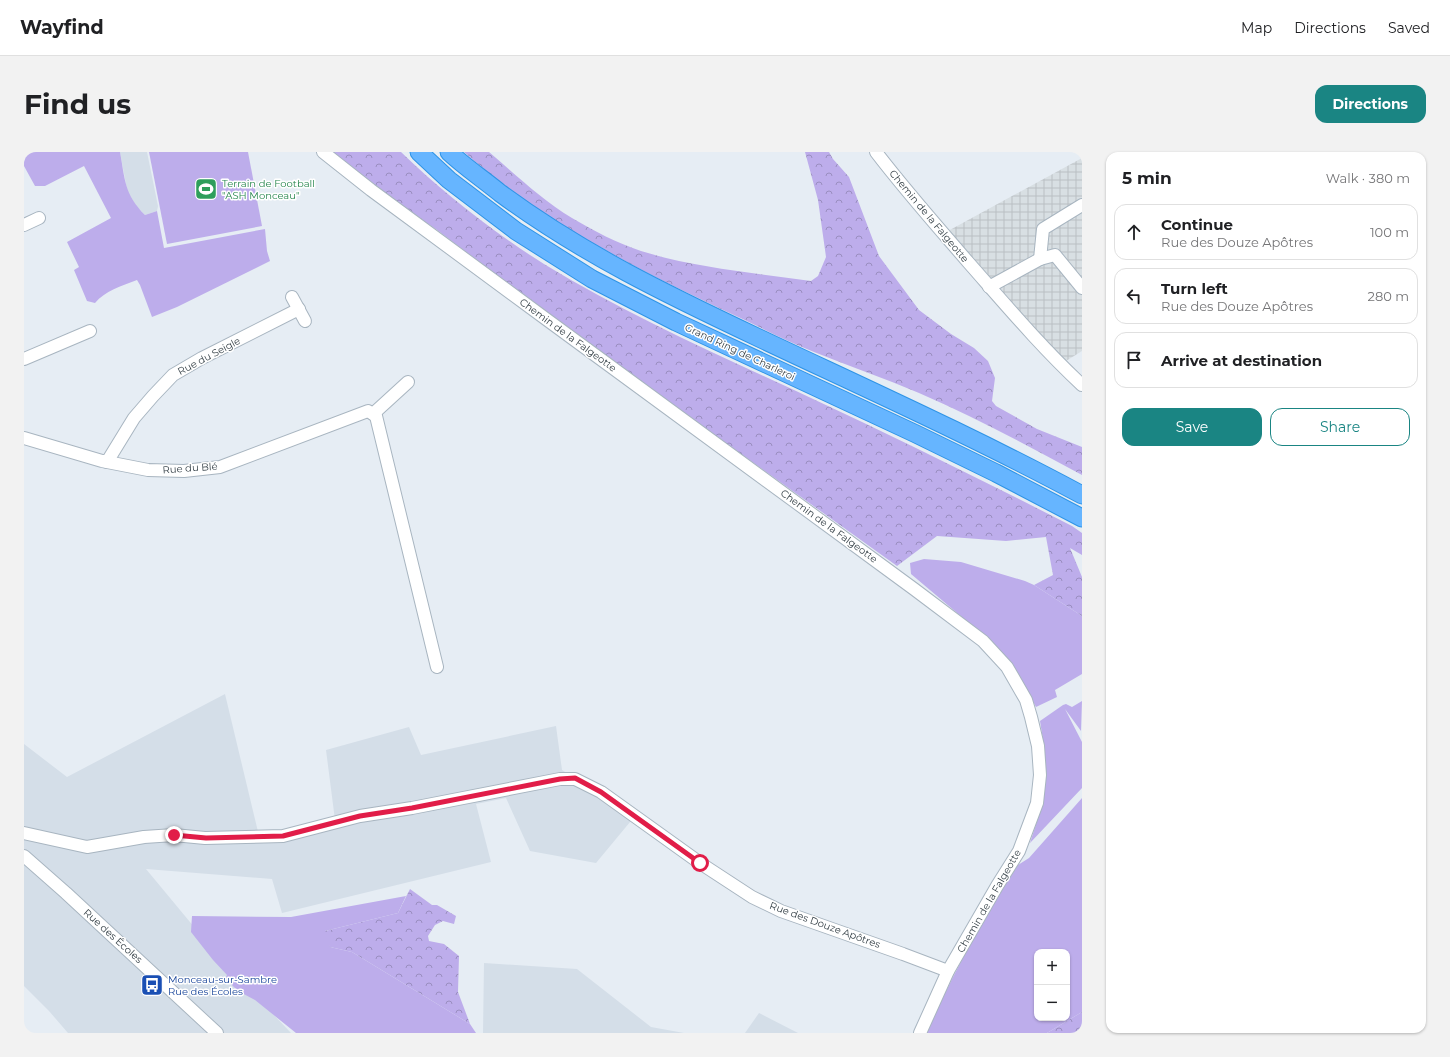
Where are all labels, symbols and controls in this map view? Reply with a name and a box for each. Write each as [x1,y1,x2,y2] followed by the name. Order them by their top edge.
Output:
[20,16,104,39] text: Wayfind
[1241,19,1272,37] text: Map
[1294,19,1366,37] text: Directions
[1388,19,1430,37] text: Saved
[1315,85,1426,123] button: Directions
[24,87,131,121] text: Find us
[886,167,972,265] street label: Chemin de la Falgeotte
[1122,168,1172,188] text: 5 min
[1326,170,1410,186] text: Walk · 380 m
[193,176,219,202] sports icon: Terrain de Football "ASH Monceau"
[222,177,315,202] place label: Terrain de Football "ASH Monceau"
[1161,215,1233,234] text: Continue
[1123,221,1145,243] icon: ahead
[1370,224,1409,240] text: 100 m
[1161,234,1313,250] text: Rue des Douze Apôtres
[1161,279,1228,298] text: Turn left
[1123,285,1145,307] icon: left
[1368,288,1409,304] text: 280 m
[517,295,619,375] street label: Chemin de la Falgeotte
[1161,298,1313,314] text: Rue des Douze Apôtres
[683,321,797,383] street label: Grand Ring de Charleroi
[175,334,243,378] street label: Rue du Seigle
[1123,349,1145,371] icon: arrive
[1161,351,1322,370] text: Arrive at destination
[1122,408,1262,446] button: Save
[1270,408,1410,446] button: Share
[162,460,218,476] street label: Rue du Blé
[778,486,880,566] street label: Chemin de la Falgeotte
[165,826,183,844] route end
[954,847,1024,955] street label: Chemin de la Falgeotte
[691,854,709,872] route start
[768,899,882,951] street label: Rue des Douze Apôtres
[81,906,145,966] street label: Rue des Écoles
[1034,949,1070,1021] map controls
[1034,949,1070,985] button: +
[139,972,165,998] bus stop icon: Monceau-sur-Sambre Rue des Écoles
[168,973,277,998] place label: Monceau-sur-Sambre Rue des Écoles
[1034,985,1070,1021] button: −

